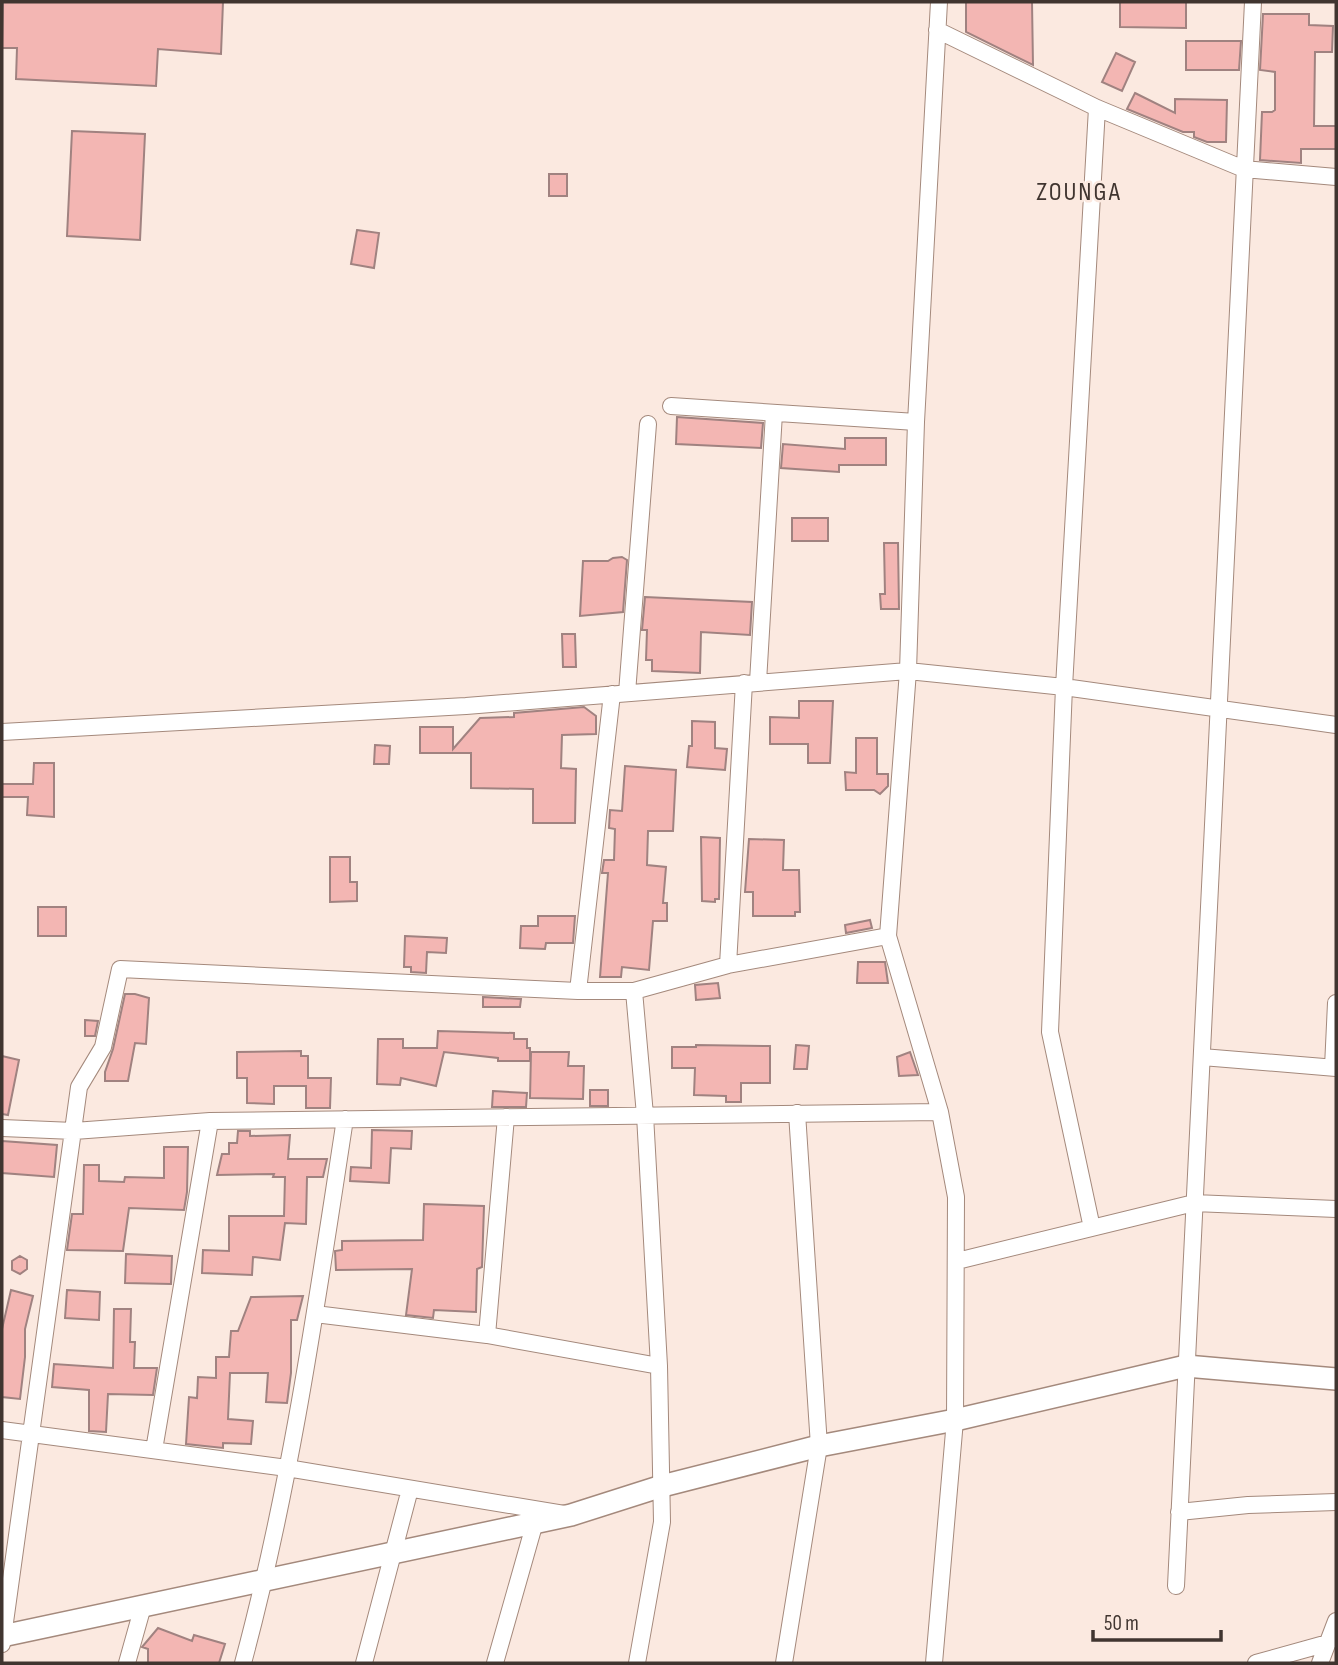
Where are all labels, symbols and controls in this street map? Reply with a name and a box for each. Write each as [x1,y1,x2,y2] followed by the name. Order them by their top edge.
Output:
[1036,177,1122,208] district label: ZOUNGA
[1093,1598,1221,1642] scale bar
[1104,1611,1139,1636] text: 50 m

